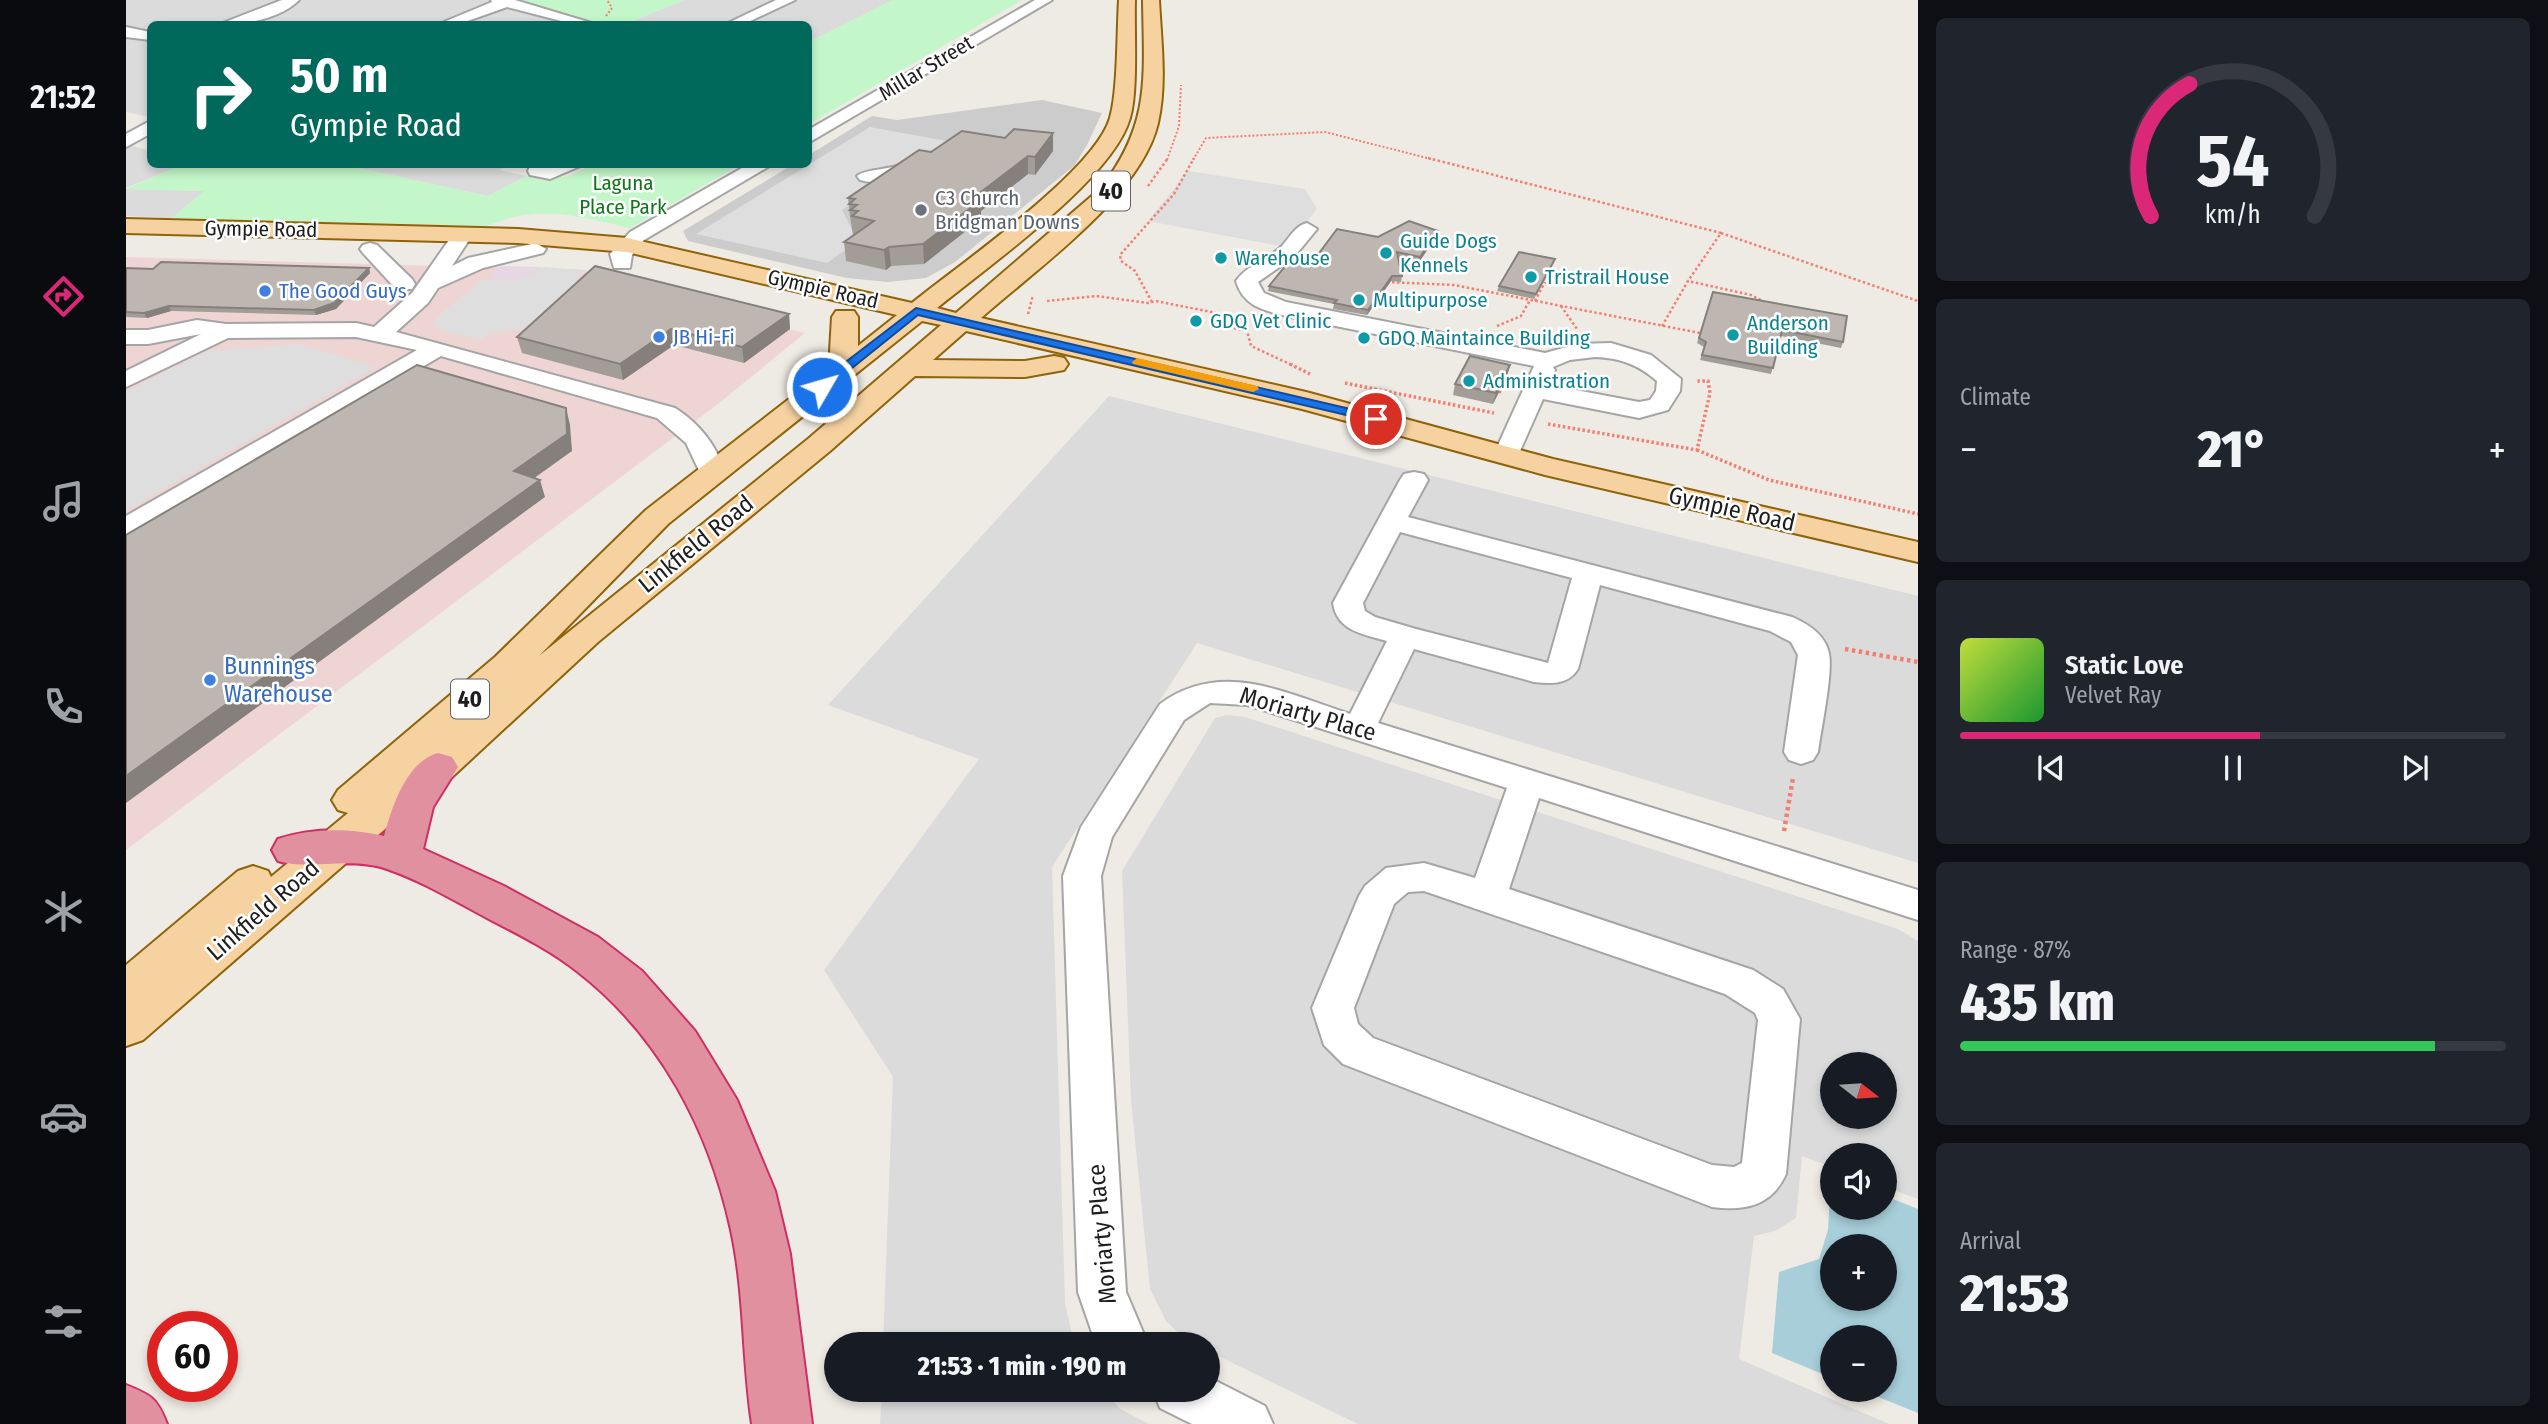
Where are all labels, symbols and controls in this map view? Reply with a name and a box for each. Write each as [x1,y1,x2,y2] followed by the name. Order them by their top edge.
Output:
[874,30,978,106] street label: Millar Street
[290,46,388,105] text: 50 m
[175,49,266,140] icon: right
[30,78,96,116] text: 21:52
[290,106,462,144] text: Gympie Road
[2196,118,2270,205] text: 54
[579,170,667,220] park label: Laguna Place Park
[1092,172,1130,210] road number: 40
[935,185,1080,235] place label: C3 Church Bridgman Downs
[2205,199,2261,229] text: km/h
[913,202,929,218] marker: C3 Church Bridgman Downs
[204,215,318,243] street label: Gympie Road
[1400,228,1497,278] place label: Guide Dogs Kennels
[1235,245,1330,271] place label: Warehouse
[1378,245,1394,261] marker: Guide Dogs Kennels
[1213,250,1229,266] marker: Warehouse
[765,264,881,314] street label: Gympie Road
[1545,264,1669,290] place label: Tristrail House
[1523,269,1539,285] marker: Tristrail House
[39,272,88,321] icon: directions
[279,278,407,304] place label: The Good Guys
[257,283,273,299] marker: The Good Guys
[1373,287,1488,313] place label: Multipurpose
[1351,292,1367,308] marker: Multipurpose
[1210,308,1331,334] place label: GDQ Vet Clinic
[1747,310,1829,360] place label: Anderson Building
[1188,313,1204,329] marker: GDQ Vet Clinic
[673,324,735,350] place label: JB Hi-Fi
[1378,325,1590,351] place label: GDQ Maintaince Building
[1725,327,1741,343] marker: Anderson Building
[651,329,667,345] marker: JB Hi-Fi
[1356,330,1372,346] marker: GDQ Maintaince Building
[785,350,859,424] position arrow
[1483,368,1610,394] place label: Administration
[1461,373,1477,389] marker: Administration
[1960,383,2031,411] text: Climate
[1346,389,1406,449] pin
[1357,400,1395,438] icon: arrive
[2198,418,2268,481] text: 21°
[1960,427,1977,473] text: −
[2489,427,2506,473] text: +
[39,477,88,526] icon: music
[1666,481,1798,537] street label: Gympie Road
[633,489,759,599] street label: Linkfield Road
[2065,650,2183,681] text: Static Love
[224,652,333,708] place label: Bunnings Warehouse
[202,672,218,688] marker: Bunnings Warehouse
[451,680,489,719] road number: 40
[1237,681,1379,747] street label: Moriarty Place
[2065,681,2161,709] text: Velvet Ray
[39,682,88,731] icon: phone
[2032,749,2070,787] icon: previous
[2214,749,2252,787] icon: pause
[2396,749,2434,787] icon: next
[201,854,325,966] street label: Linkfield Road
[39,887,88,936] icon: climate
[1960,936,2071,964] text: Range · 87%
[1960,971,2115,1034] text: 435 km
[1820,1052,1897,1129] north arrow
[1820,1052,1897,1402] map controls
[39,1092,88,1141] icon: car
[1820,1143,1897,1220] button: sound
[1082,1163,1122,1305] street label: Moriarty Place
[1960,1227,2021,1255] text: Arrival
[1820,1234,1897,1311] button: +
[1960,1262,2069,1325] text: 21:53
[39,1297,88,1346] icon: filters
[147,1311,238,1402] speed limit sign: 60
[1820,1325,1897,1402] button: −
[918,1351,1126,1382] text: 21:53 · 1 min · 190 m

